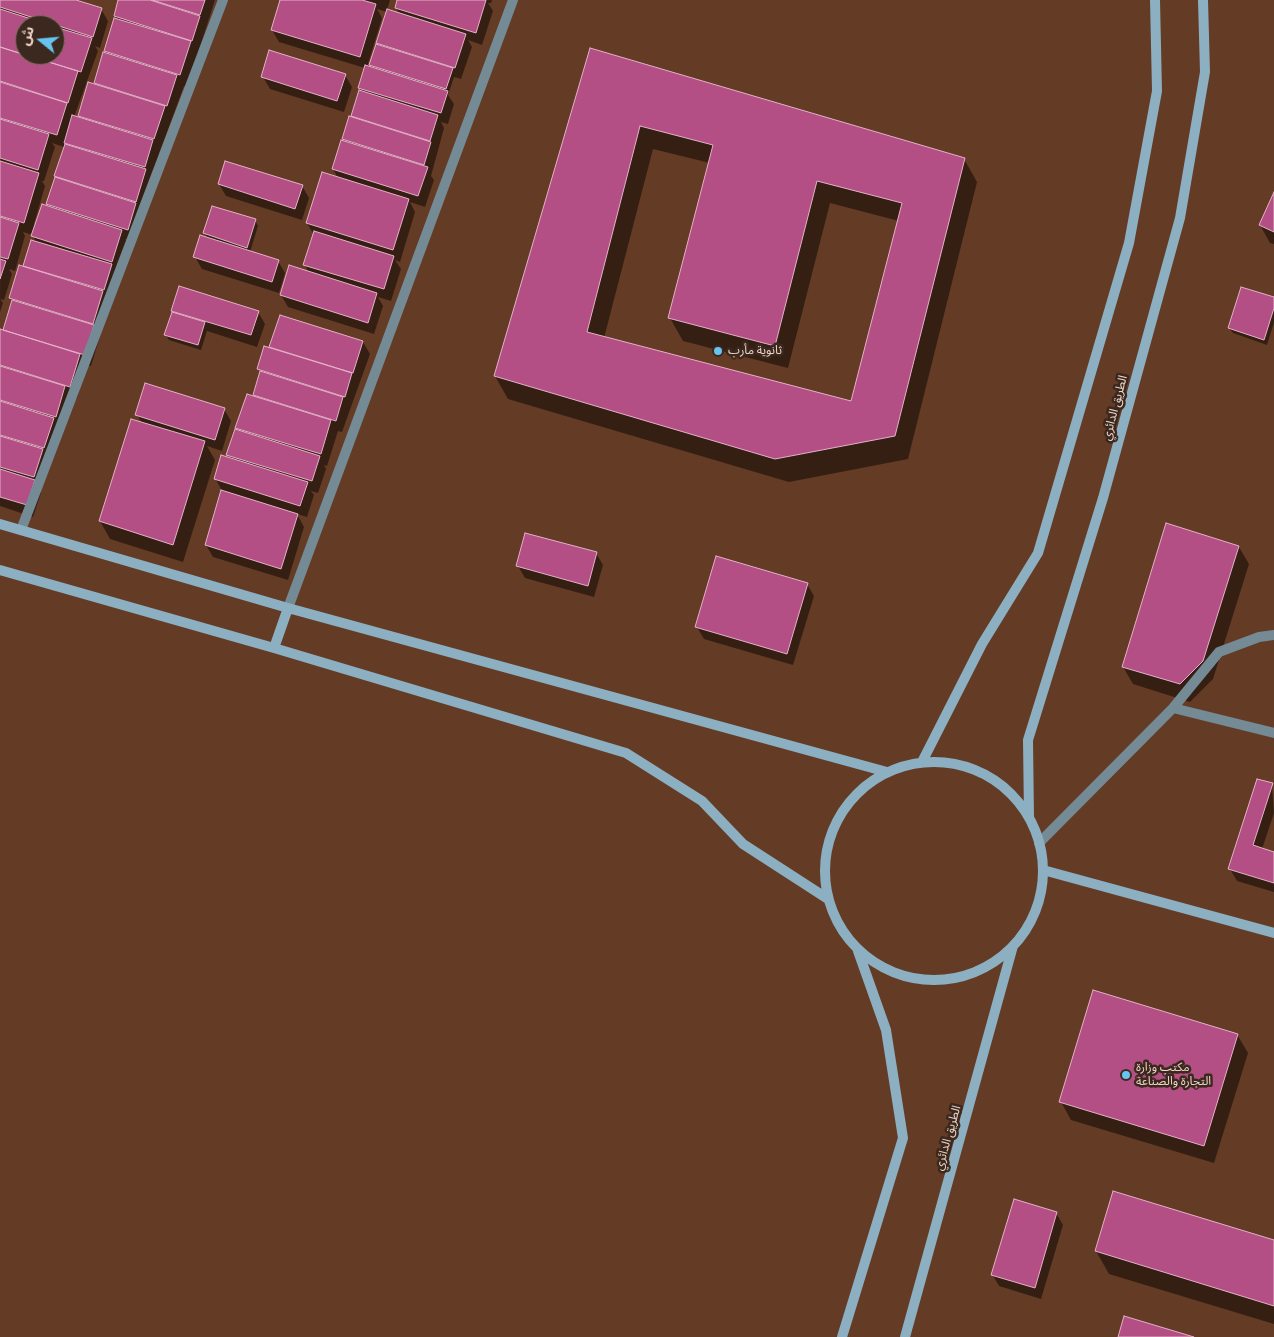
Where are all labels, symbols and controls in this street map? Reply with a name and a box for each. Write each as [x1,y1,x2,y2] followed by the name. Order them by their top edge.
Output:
[15,15,65,65] north arrow
[15,24,38,48] text: ش
[728,344,782,358] place label: ثانوية مأرب
[712,345,724,357] marker: ثانوية مأرب
[1099,374,1131,442] street label: الطريق الدائري
[1136,1061,1211,1089] place label: مكتب وزارة التجارة والصناعة
[1120,1069,1132,1081] marker: مكتب وزارة التجارة والصناعة
[932,1104,964,1172] street label: الطريق الدائري

